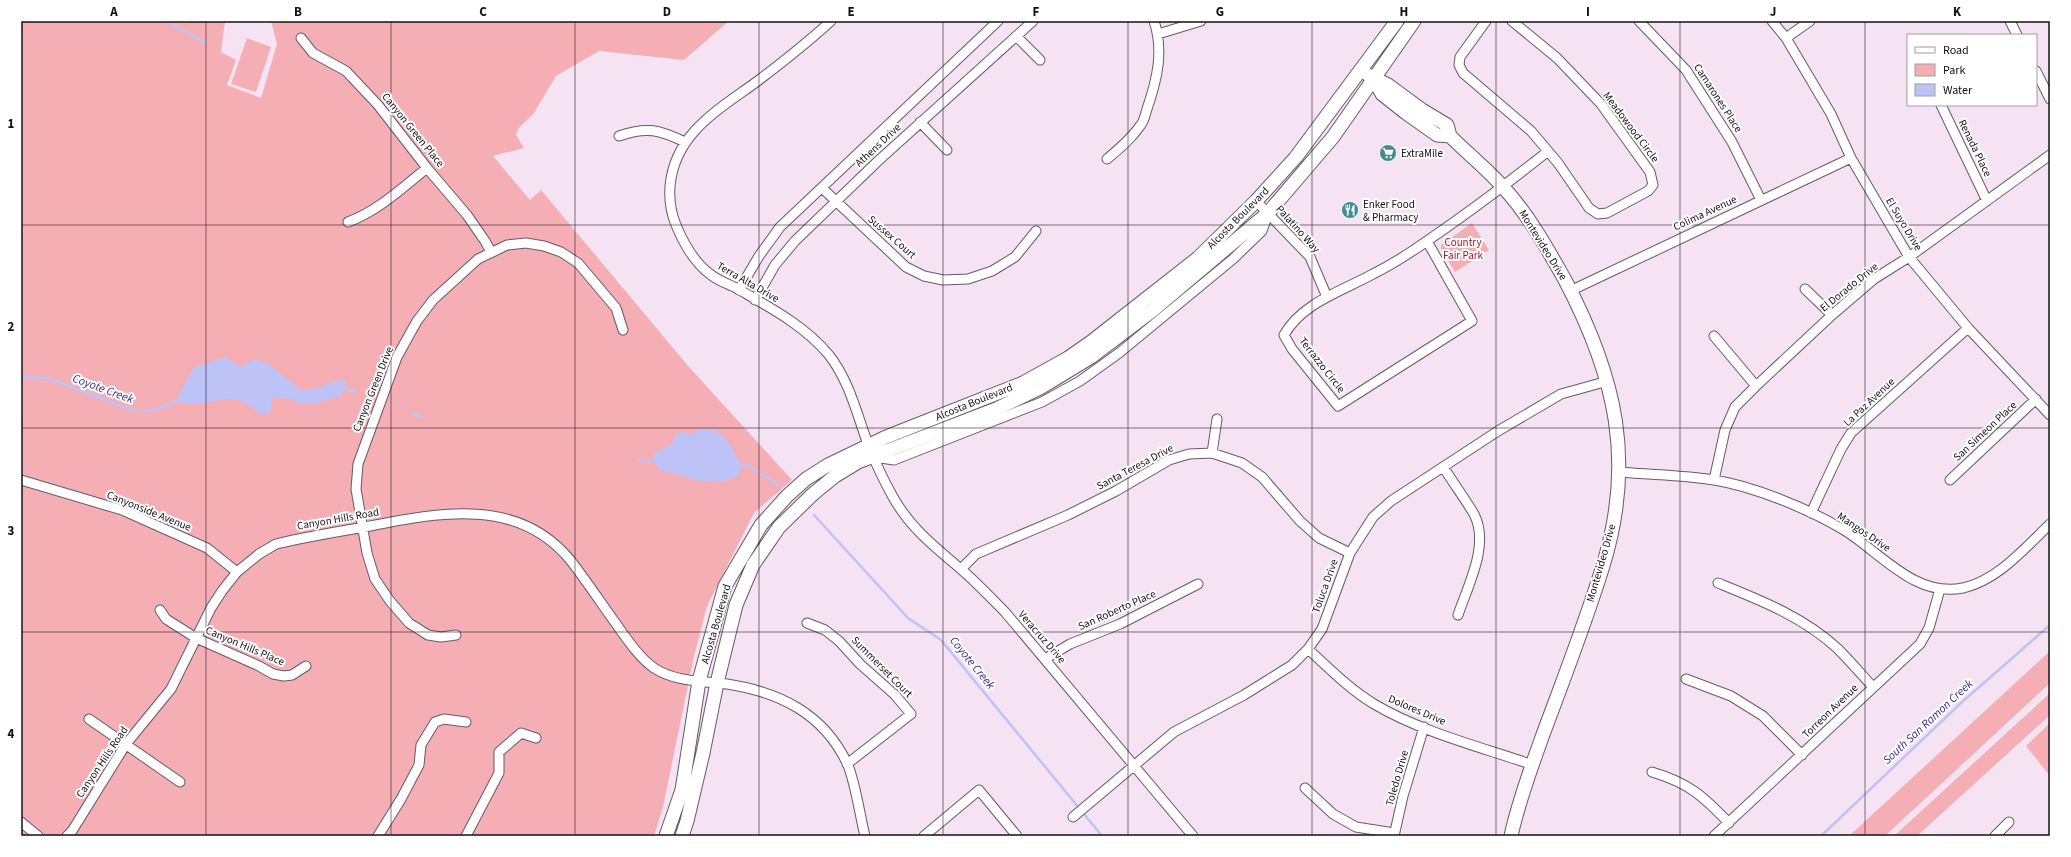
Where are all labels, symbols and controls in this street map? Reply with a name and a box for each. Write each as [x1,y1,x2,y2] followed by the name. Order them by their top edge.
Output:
[109,3,118,21] text: A
[294,3,302,21] text: B
[479,3,487,21] text: C
[663,3,671,21] text: D
[847,3,855,21] text: E
[1033,3,1040,21] text: F
[1216,3,1224,21] text: G
[1400,3,1408,21] text: H
[1586,3,1590,21] text: I
[1770,3,1776,21] text: J
[1953,3,1962,21] text: K
[1907,34,2037,106] legend
[1943,42,1969,59] text: Road
[1690,61,1746,136] street label: Camarones Place
[1943,62,1965,79] text: Park
[1943,82,1973,99] text: Water
[1599,89,1663,166] street label: Meadowood Circle
[378,90,448,171] street label: Canyon Green Place
[8,115,15,133] text: 1
[1955,117,1996,180] street label: Renada Place
[852,119,905,170] street label: Athens Drive
[1378,143,1398,163] supermarket icon: ExtraMile
[1401,146,1443,161] place label: ExtraMile
[1204,184,1272,252] street label: Alcosta Boulevard
[1671,191,1740,234] street label: Colima Avenue
[1882,195,1926,254] street label: El Suyo Drive
[1363,197,1418,225] place label: Enker Food & Pharmacy
[1340,200,1360,220] restaurant icon: Enker Food & Pharmacy
[1273,202,1323,256] street label: Palatino Way
[1515,207,1571,284] street label: Montevideo Drive
[865,212,920,262] street label: Sussex Court
[1443,235,1483,263] park label: Country Fair Park
[714,258,782,306] street label: Terra Alta Drive
[1817,259,1882,315] street label: El Dorado Drive
[8,318,15,336] text: 2
[1295,334,1349,396] street label: Terrazzo Circle
[349,344,397,434] street label: Canyon Green Drive
[70,370,136,408] water label: Coyote Creek
[1840,374,1898,430] street label: La Paz Avenue
[933,380,1015,424] street label: Alcosta Boulevard
[1950,397,2020,464] street label: San Simeon Place
[1094,440,1176,493] street label: Santa Teresa Drive
[105,487,194,535] street label: Canyonside Avenue
[296,504,380,534] street label: Canyon Hills Road
[1834,509,1894,556] street label: Mangos Drive
[8,522,15,540] text: 3
[1583,522,1619,604] street label: Montevideo Drive
[1308,556,1342,615] street label: Toluca Drive
[697,582,735,666] street label: Alcosta Boulevard
[1076,586,1159,634] street label: San Roberto Place
[1015,607,1070,667] street label: Veracruz Drive
[203,623,287,670] street label: Canyon Hills Place
[848,633,916,701] street label: Summerset Court
[945,633,999,693] water label: Coyote Creek
[1879,676,1977,768] water label: South San Ramon Creek
[1799,680,1862,741] street label: Torreon Avenue
[1386,691,1449,729] street label: Dolores Drive
[73,723,131,801] street label: Canyon Hills Road
[8,725,15,743] text: 4
[1382,748,1412,808] street label: Toledo Drive

